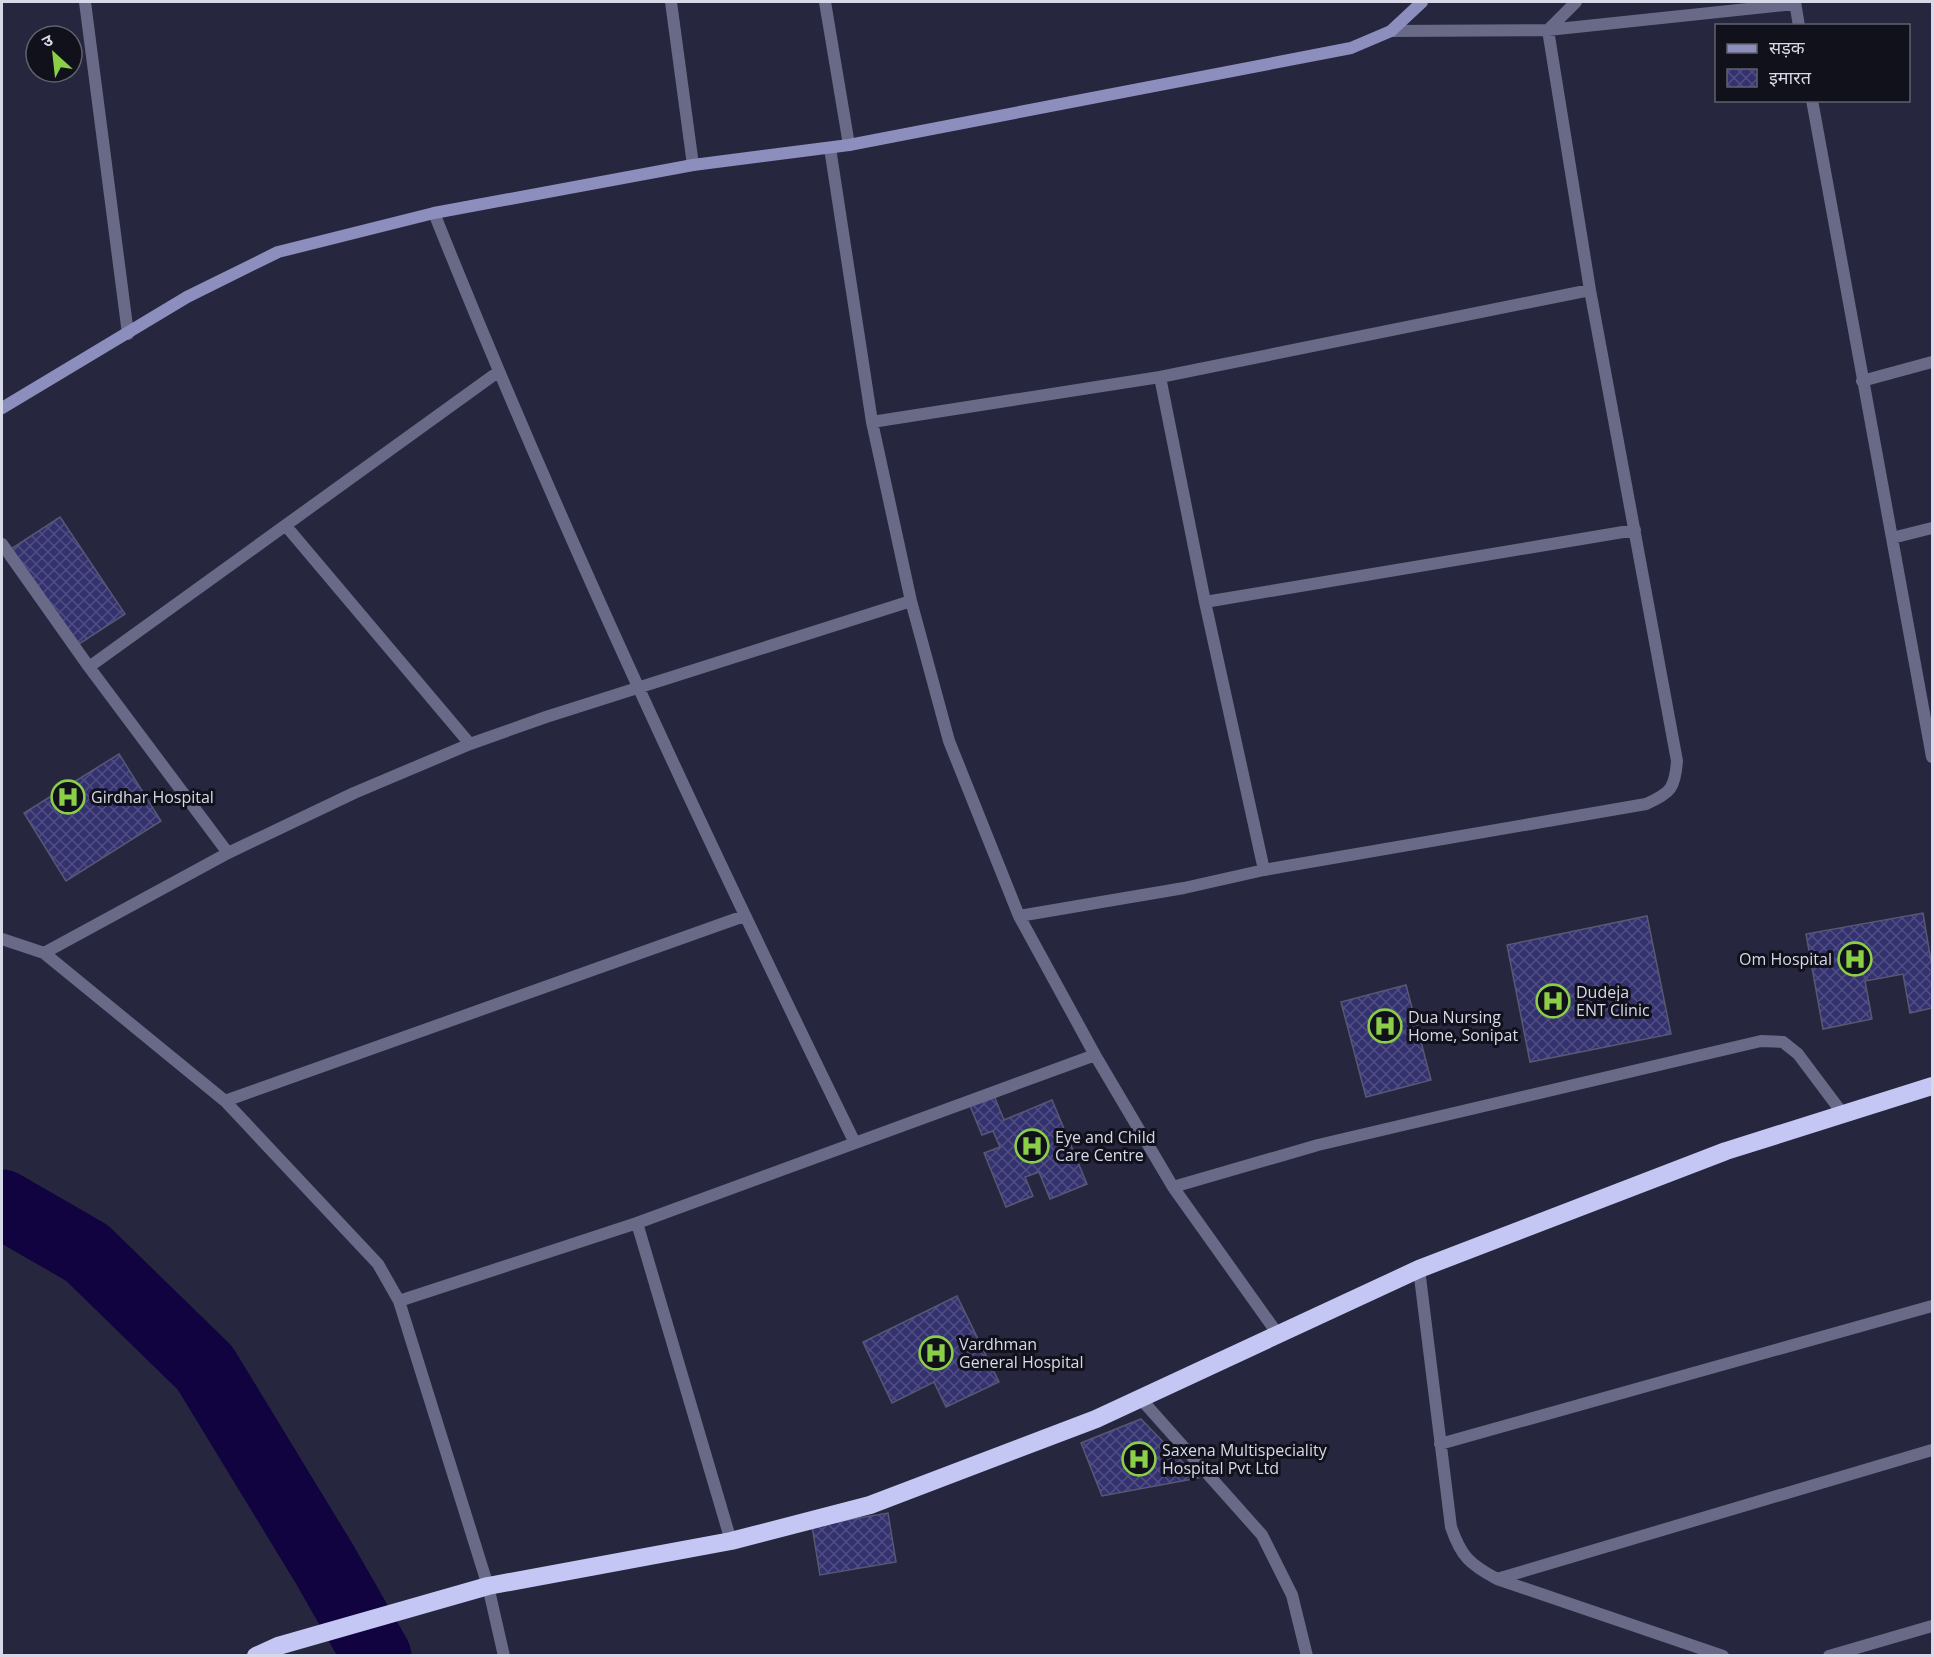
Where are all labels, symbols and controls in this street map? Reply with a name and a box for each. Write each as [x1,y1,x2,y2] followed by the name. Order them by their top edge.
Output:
[24,24,84,84] north arrow
[1715,24,1910,102] legend
[38,28,57,53] text: उ
[1769,35,1806,59] text: सड़क
[1769,65,1812,89] text: इमारत
[50,779,86,815] hospital icon: Girdhar Hospital
[91,786,214,808] place label: Girdhar Hospital
[1837,941,1873,977] hospital icon: Om Hospital
[1739,948,1832,970] place label: Om Hospital
[1576,981,1650,1021] place label: Dudeja ENT Clinic
[1535,983,1571,1019] hospital icon: Dudeja ENT Clinic
[1408,1006,1518,1046] place label: Dua Nursing Home, Sonipat
[1367,1008,1403,1044] hospital icon: Dua Nursing Home, Sonipat
[1055,1126,1155,1166] place label: Eye and Child Care Centre
[1014,1128,1050,1164] hospital icon: Eye and Child Care Centre
[959,1333,1084,1373] place label: Vardhman General Hospital
[918,1335,954,1371] hospital icon: Vardhman General Hospital
[1162,1439,1328,1479] place label: Saxena Multispeciality Hospital Pvt Ltd
[1121,1441,1157,1477] hospital icon: Saxena Multispeciality Hospital Pvt Ltd

